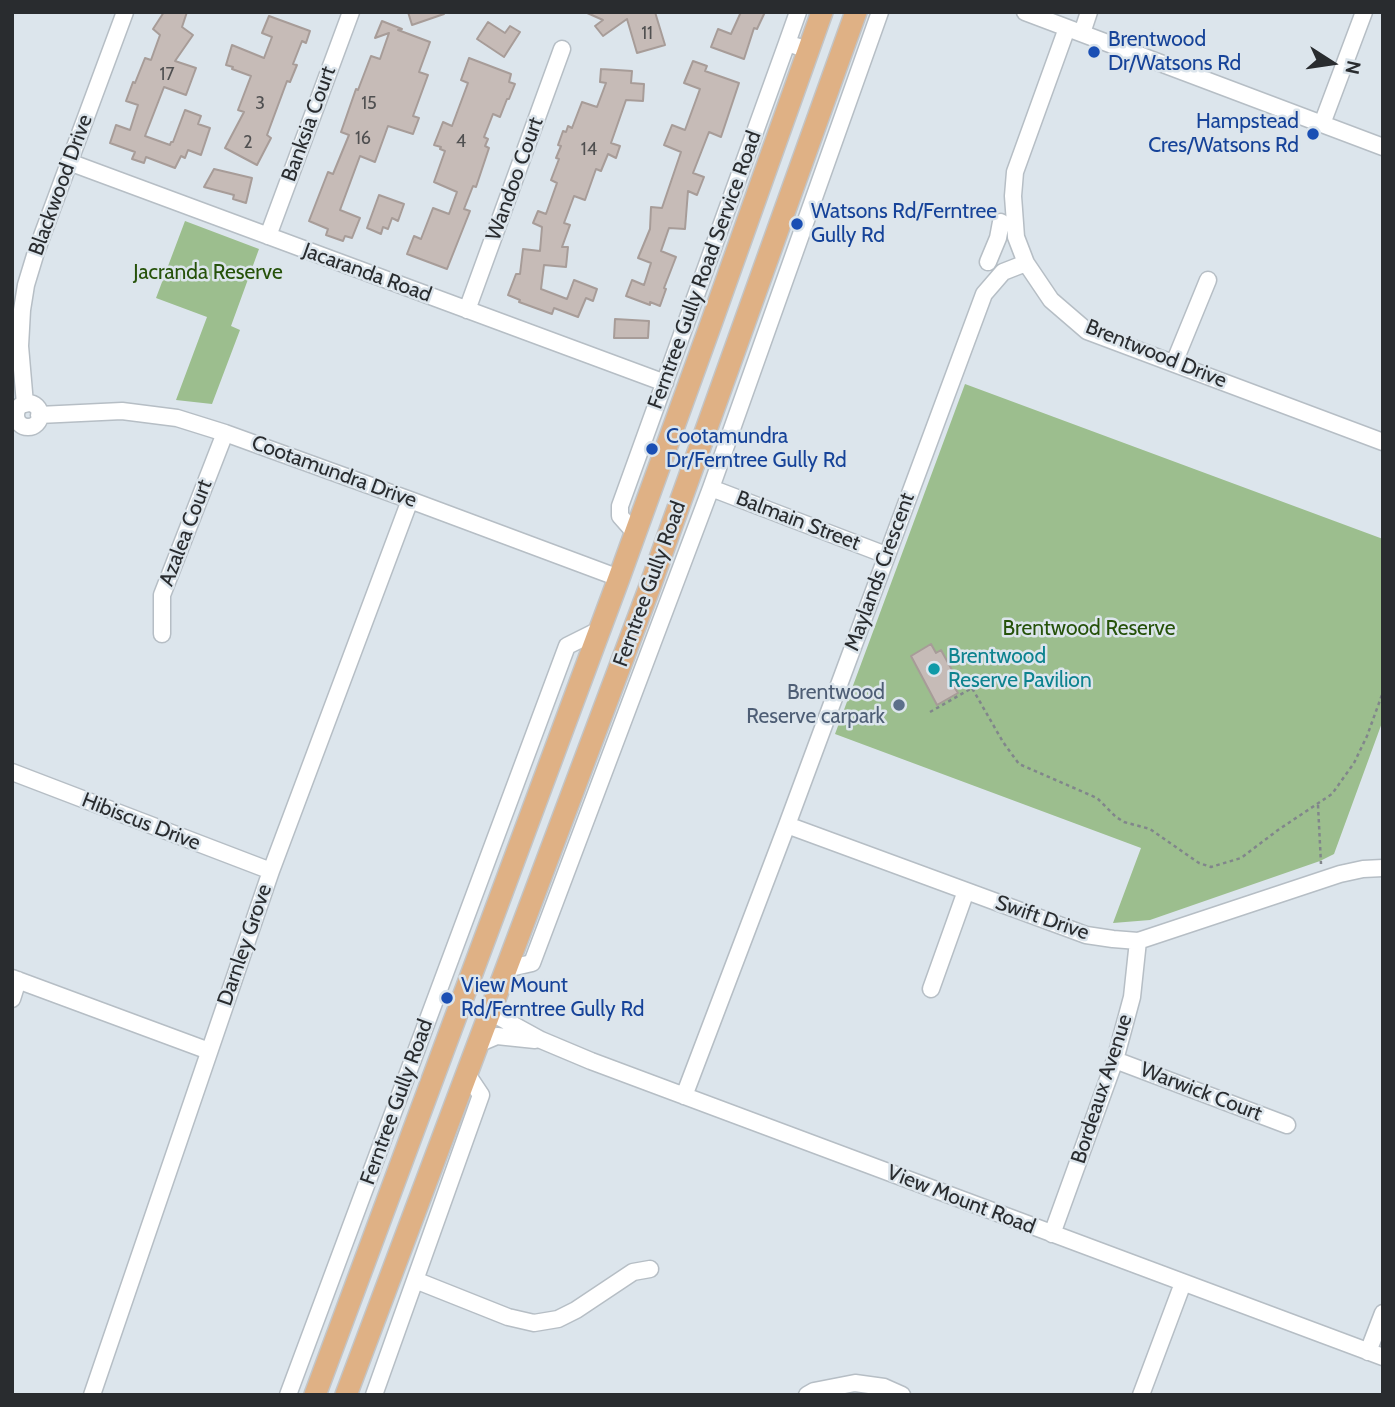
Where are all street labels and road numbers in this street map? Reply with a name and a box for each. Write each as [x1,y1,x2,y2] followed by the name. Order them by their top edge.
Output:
[277,63,341,185] street label: Banksia Court
[24,111,98,259] street label: Blackwood Drive
[481,114,549,244] street label: Wandoo Court
[643,128,767,412] street label: Ferntree Gully Road Service Road
[299,238,435,308] street label: Jacaranda Road
[1082,314,1230,394] street label: Brentwood Drive
[248,430,420,514] street label: Cootamundra Drive
[154,476,218,590] street label: Azalea Court
[732,486,864,556] street label: Balmain Street
[840,489,920,655] street label: Maylands Crescent
[608,498,692,670] street label: Ferntree Gully Road
[78,788,204,856] street label: Hibiscus Drive
[212,881,278,1009] street label: Darnley Grove
[992,890,1092,946] street label: Swift Drive
[1066,1011,1138,1167] street label: Bordeaux Avenue
[355,1016,439,1188] street label: Ferntree Gully Road
[1137,1057,1265,1127] street label: Warwick Court
[883,1160,1039,1240] street label: View Mount Road

